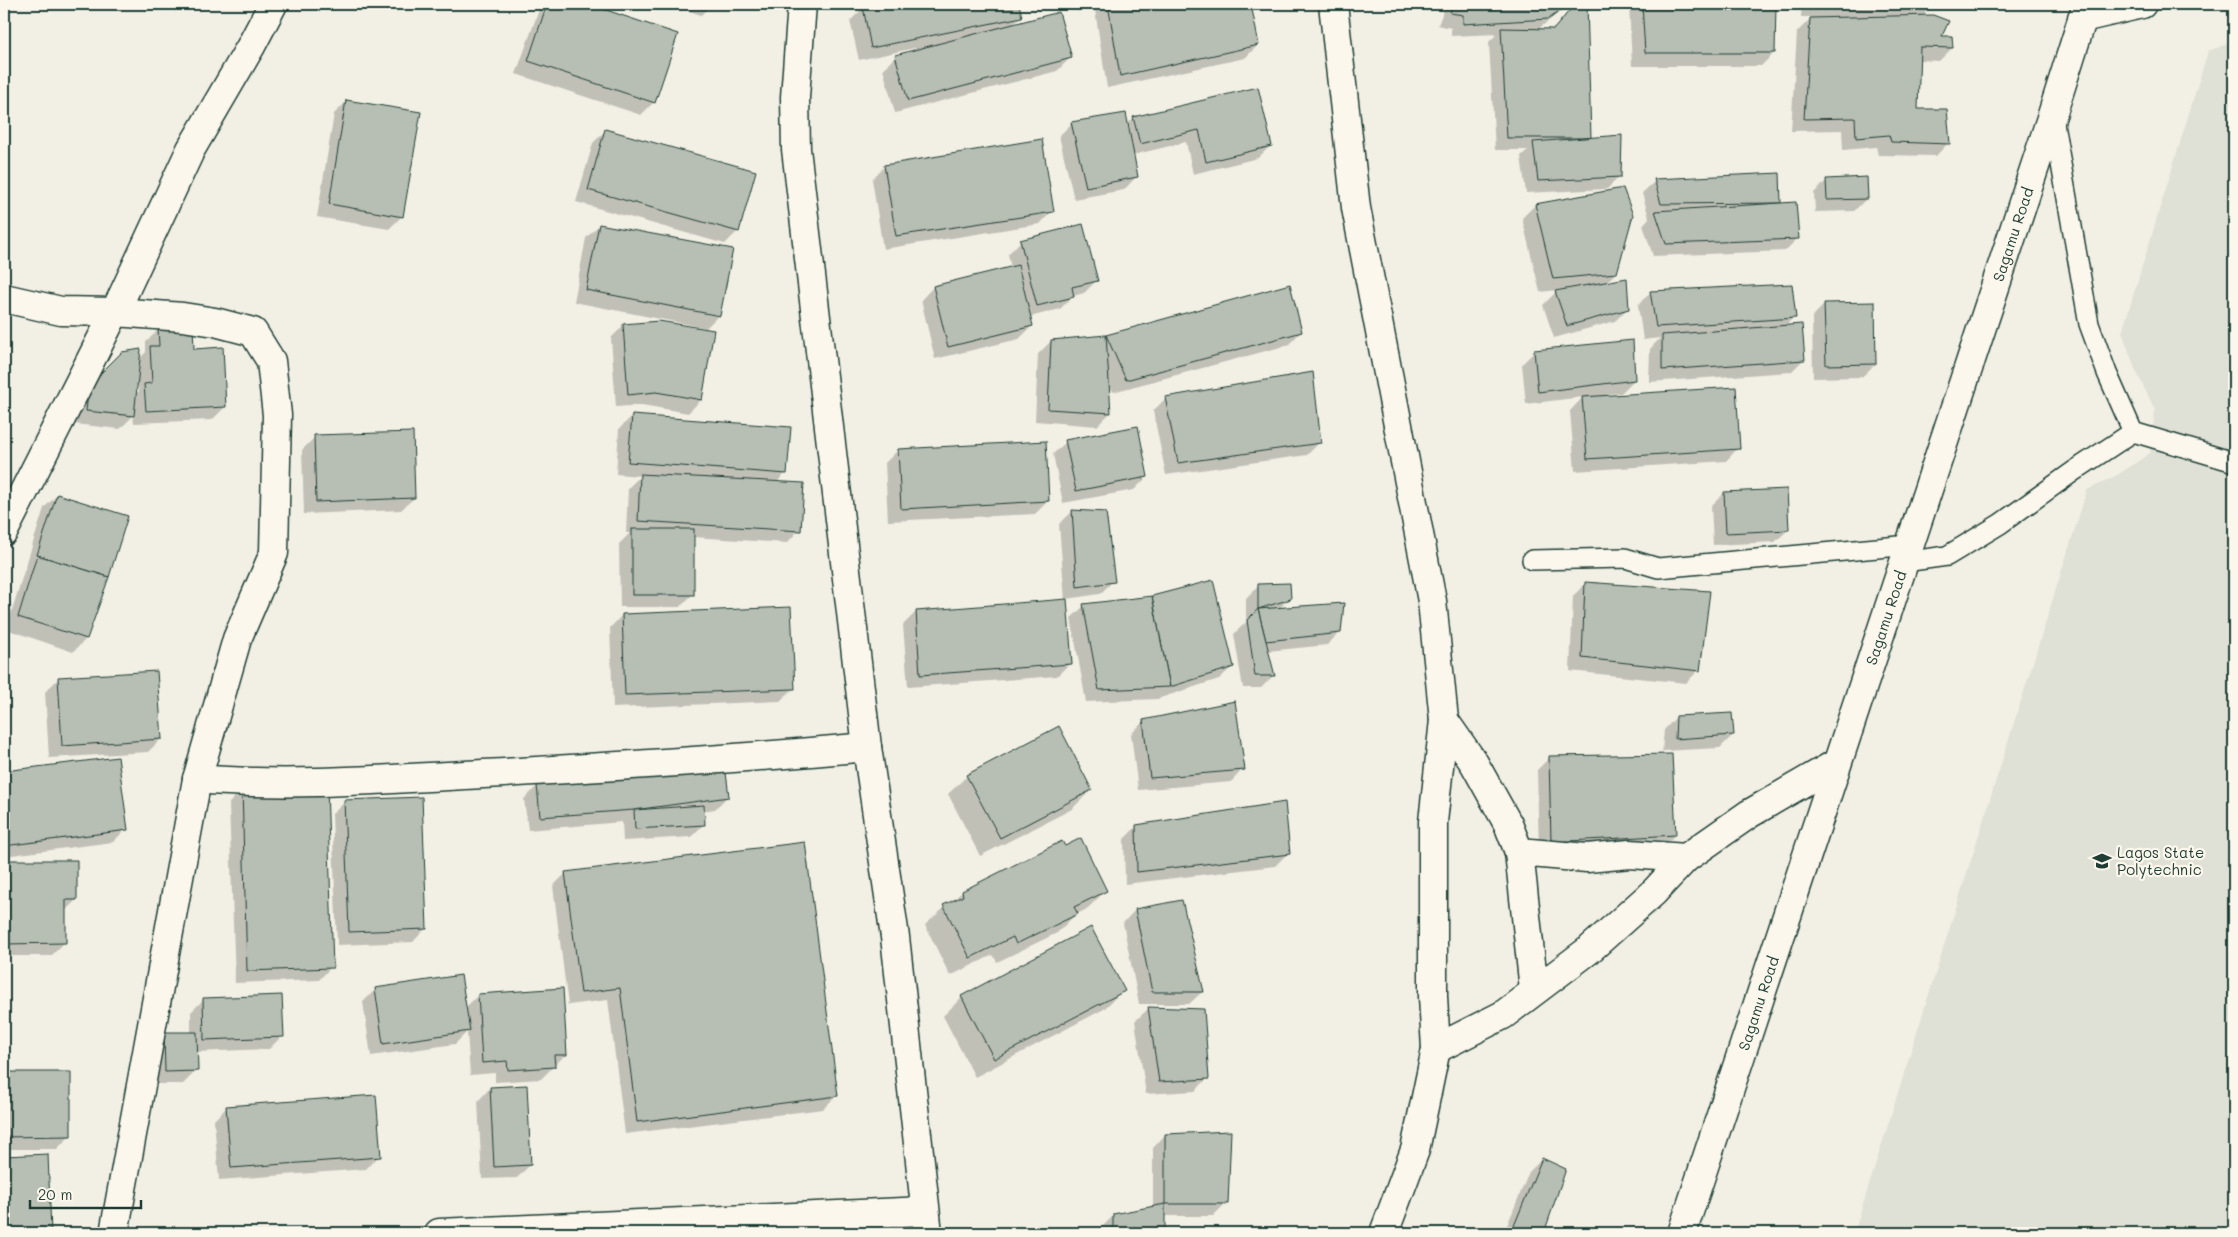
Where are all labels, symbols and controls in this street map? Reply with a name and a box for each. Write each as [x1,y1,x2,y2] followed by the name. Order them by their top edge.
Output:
[1988,184,2037,284] street label: Sagamu Road
[1861,568,1911,668] street label: Sagamu Road
[2117,842,2204,879] place label: Lagos State Polytechnic
[2091,850,2113,872] school or university icon: Lagos State Polytechnic
[1733,953,1783,1053] street label: Sagamu Road
[30,1177,141,1209] scale bar
[38,1184,72,1204] text: 20 m

